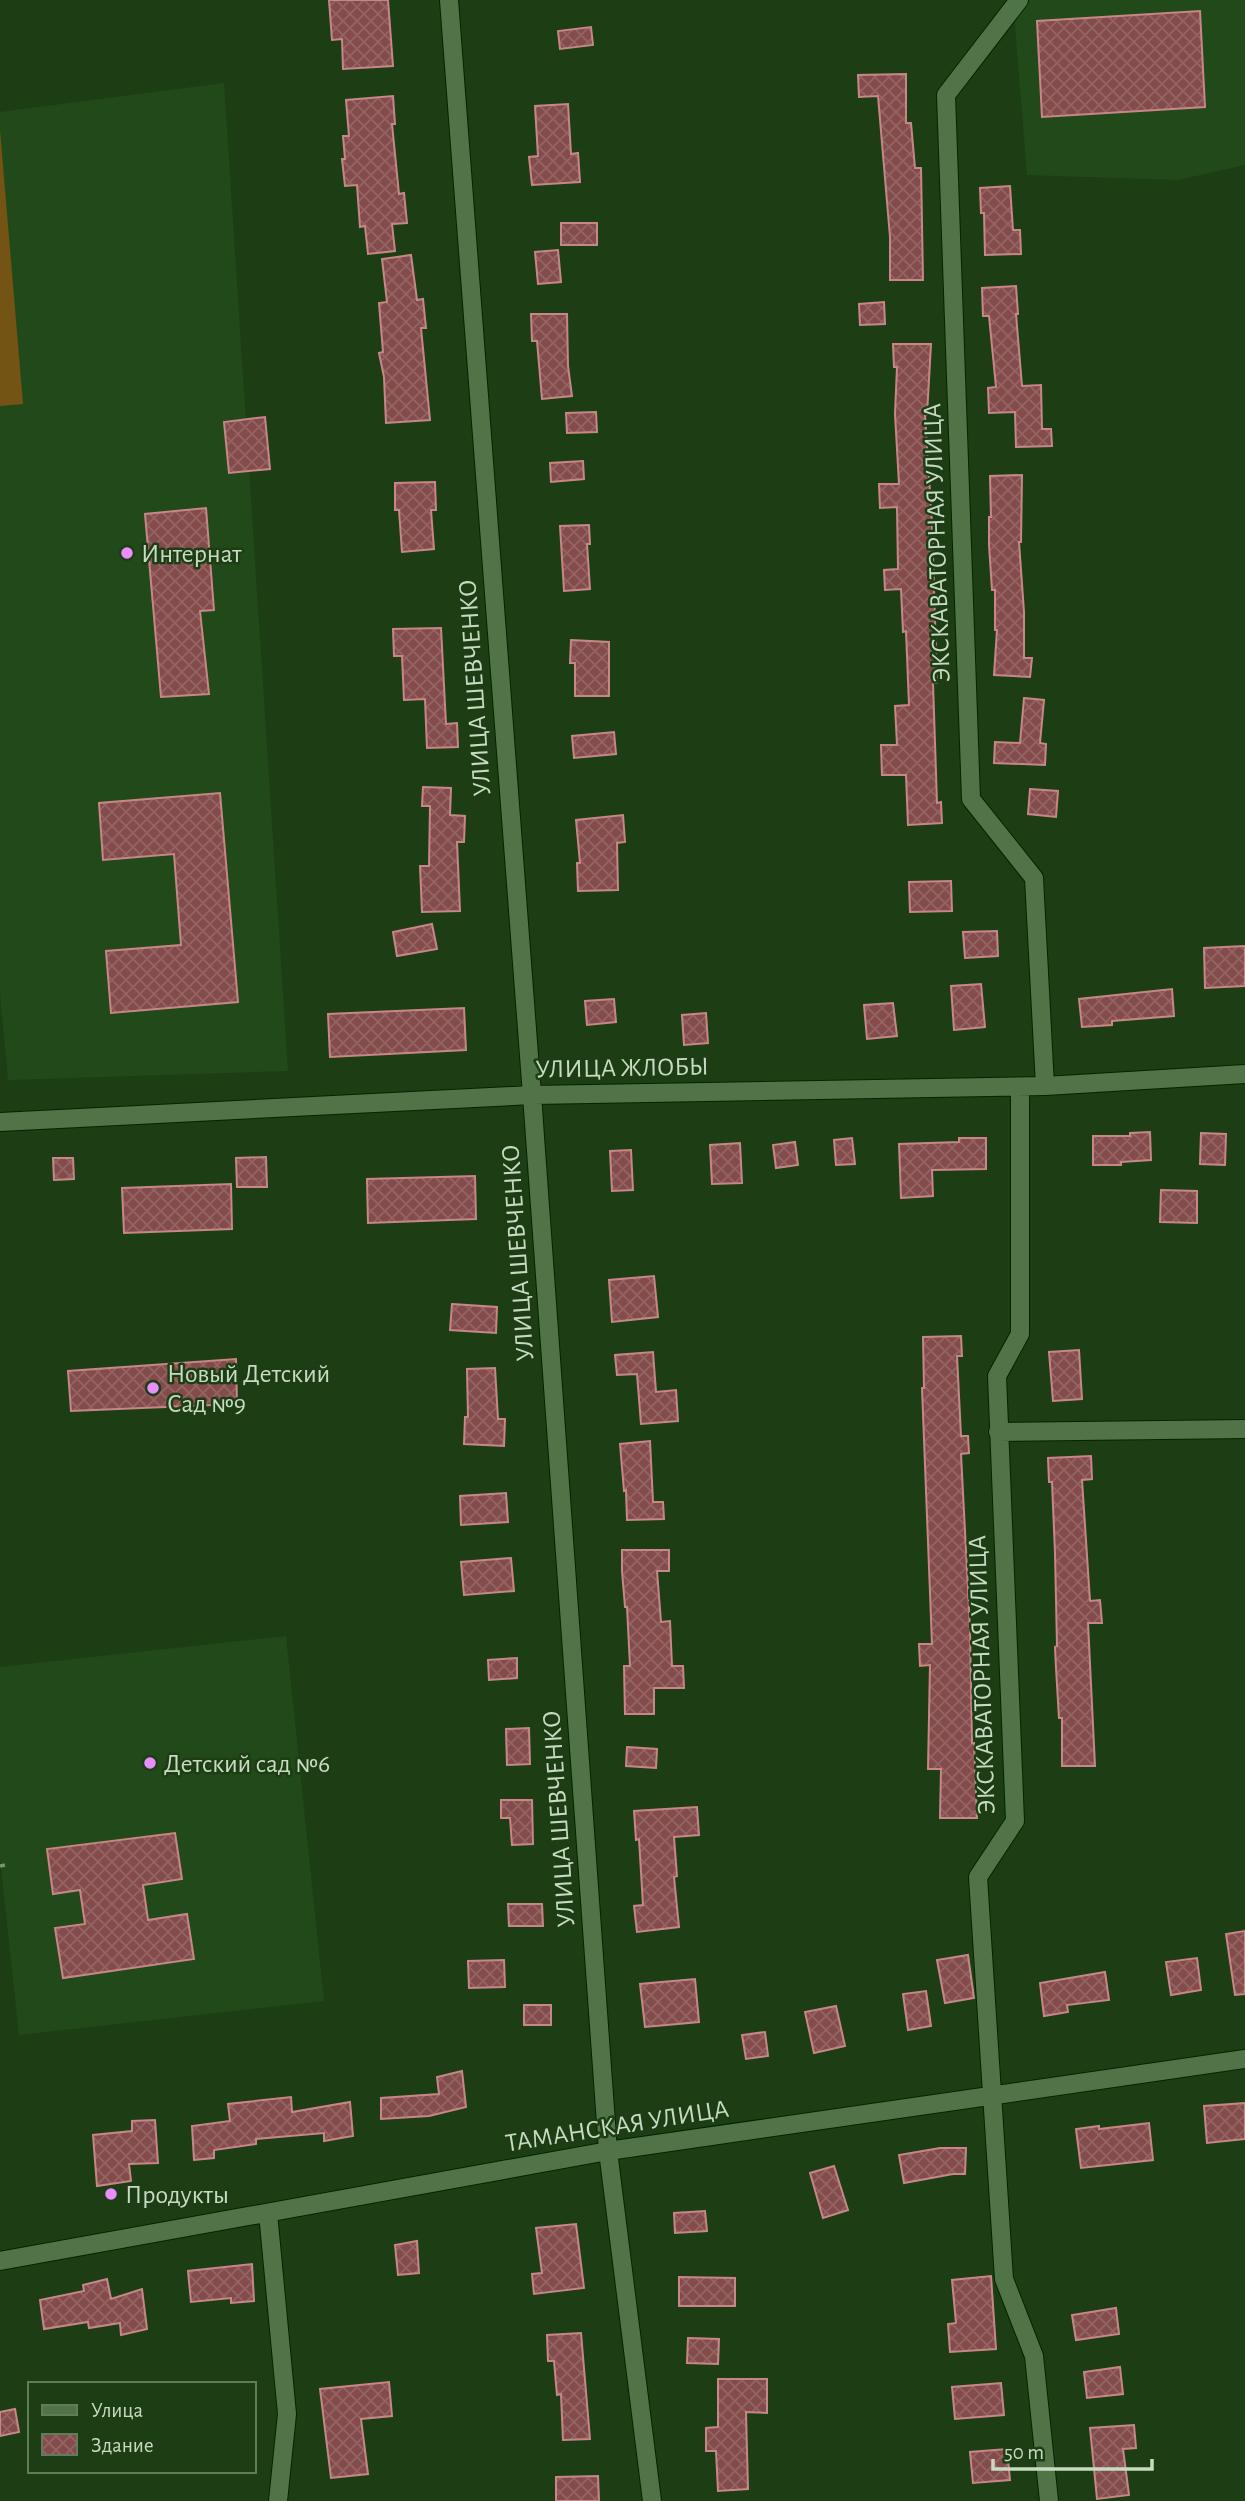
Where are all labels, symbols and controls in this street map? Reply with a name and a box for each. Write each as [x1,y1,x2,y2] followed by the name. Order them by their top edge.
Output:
[919,403,955,683] street label: ЭКСКАВАТОРНАЯ УЛИЦА
[141,541,242,567] place label: Интернат
[119,545,135,561] marker: Интернат
[454,579,496,797] street label: УЛИЦА ШЕВЧЕНКО
[535,1053,709,1083] street label: УЛИЦА ЖЛОБЫ
[497,1144,539,1362] street label: УЛИЦА ШЕВЧЕНКО
[167,1361,330,1417] place label: Новый Детский Сад №9
[145,1380,161,1396] marker: Новый Детский Сад №9
[964,1535,1000,1815] street label: ЭКСКАВАТОРНАЯ УЛИЦА
[538,1710,580,1928] street label: УЛИЦА ШЕВЧЕНКО
[164,1751,330,1777] place label: Детский сад №6
[142,1755,158,1771] marker: Детский сад №6
[504,2096,731,2156] street label: ТАМАНСКАЯ УЛИЦА
[125,2182,229,2208] place label: Продукты
[103,2186,119,2202] marker: Продукты
[28,2382,256,2473] legend
[91,2400,144,2421] text: Улица
[993,2428,1152,2472] scale bar
[91,2435,154,2456] text: Здание
[1004,2442,1044,2463] text: 50 m

